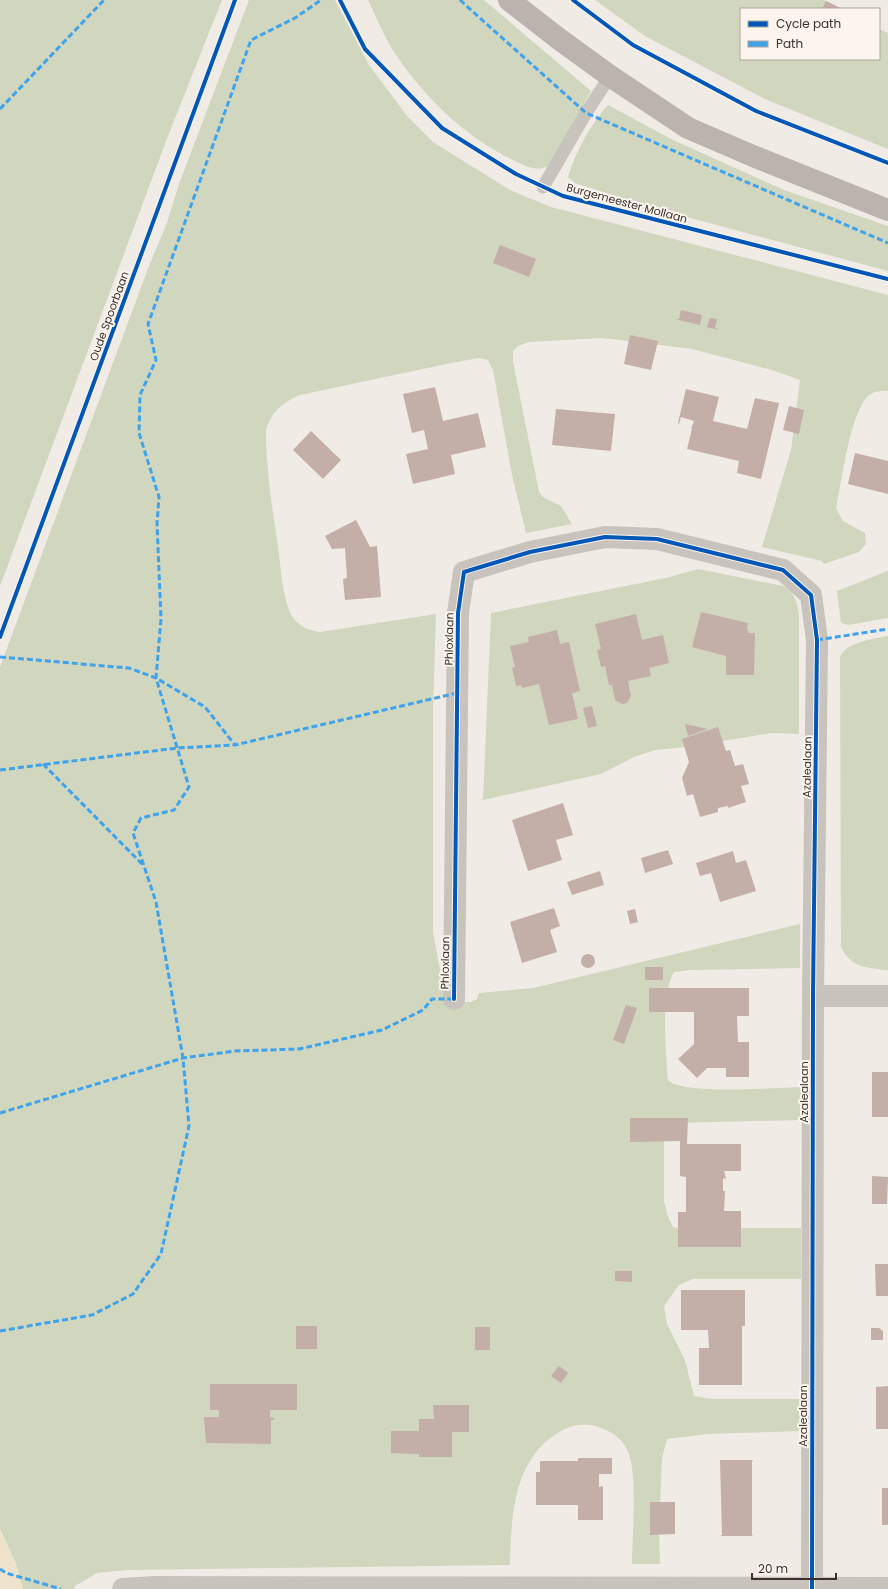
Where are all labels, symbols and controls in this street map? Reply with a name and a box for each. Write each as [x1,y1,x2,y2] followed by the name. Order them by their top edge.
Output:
[740,8,880,60] legend
[776,15,841,32] text: Cycle path
[776,35,803,52] text: Path
[565,179,689,227] street label: Burgemeester Mollaan
[85,269,133,363] street label: Oude Spoorbaan
[441,612,457,666] street label: Phloxlaan
[798,736,816,798] street label: Azalealaan
[437,936,453,990] street label: Phloxlaan
[796,1061,812,1123] street label: Azalealaan
[795,1385,811,1447] street label: Azalealaan
[752,1555,836,1581] scale bar
[758,1560,788,1577] text: 20 m

